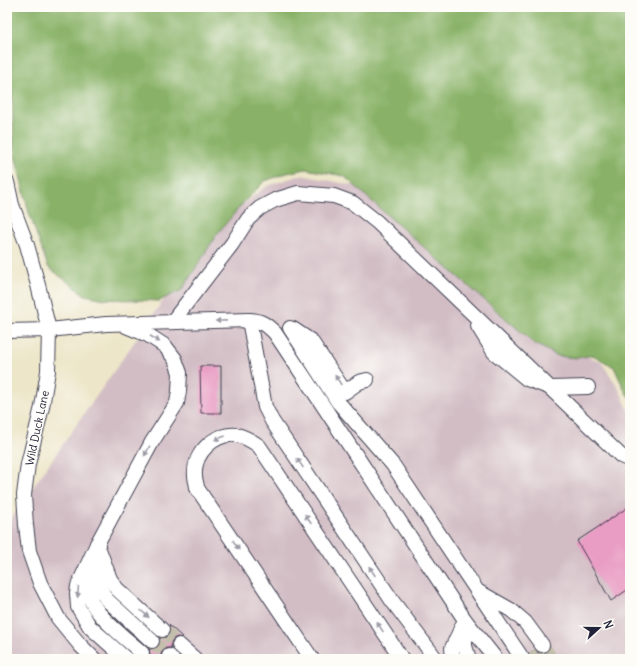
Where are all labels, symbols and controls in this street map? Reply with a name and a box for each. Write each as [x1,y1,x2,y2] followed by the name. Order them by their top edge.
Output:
[214,318,227,324] one-way arrow
[149,336,161,343] one-way arrow
[334,374,341,386] one-way arrow
[22,389,52,467] street label: Wild Duck Lane
[213,436,225,442] one-way arrow
[144,445,151,457] one-way arrow
[296,457,304,468] one-way arrow
[304,513,312,524] one-way arrow
[232,540,240,550] one-way arrow
[369,565,376,576] one-way arrow
[75,586,82,598] one-way arrow
[579,608,619,648] north arrow
[140,609,150,619] one-way arrow
[600,618,616,630] text: N
[376,621,384,632] one-way arrow

